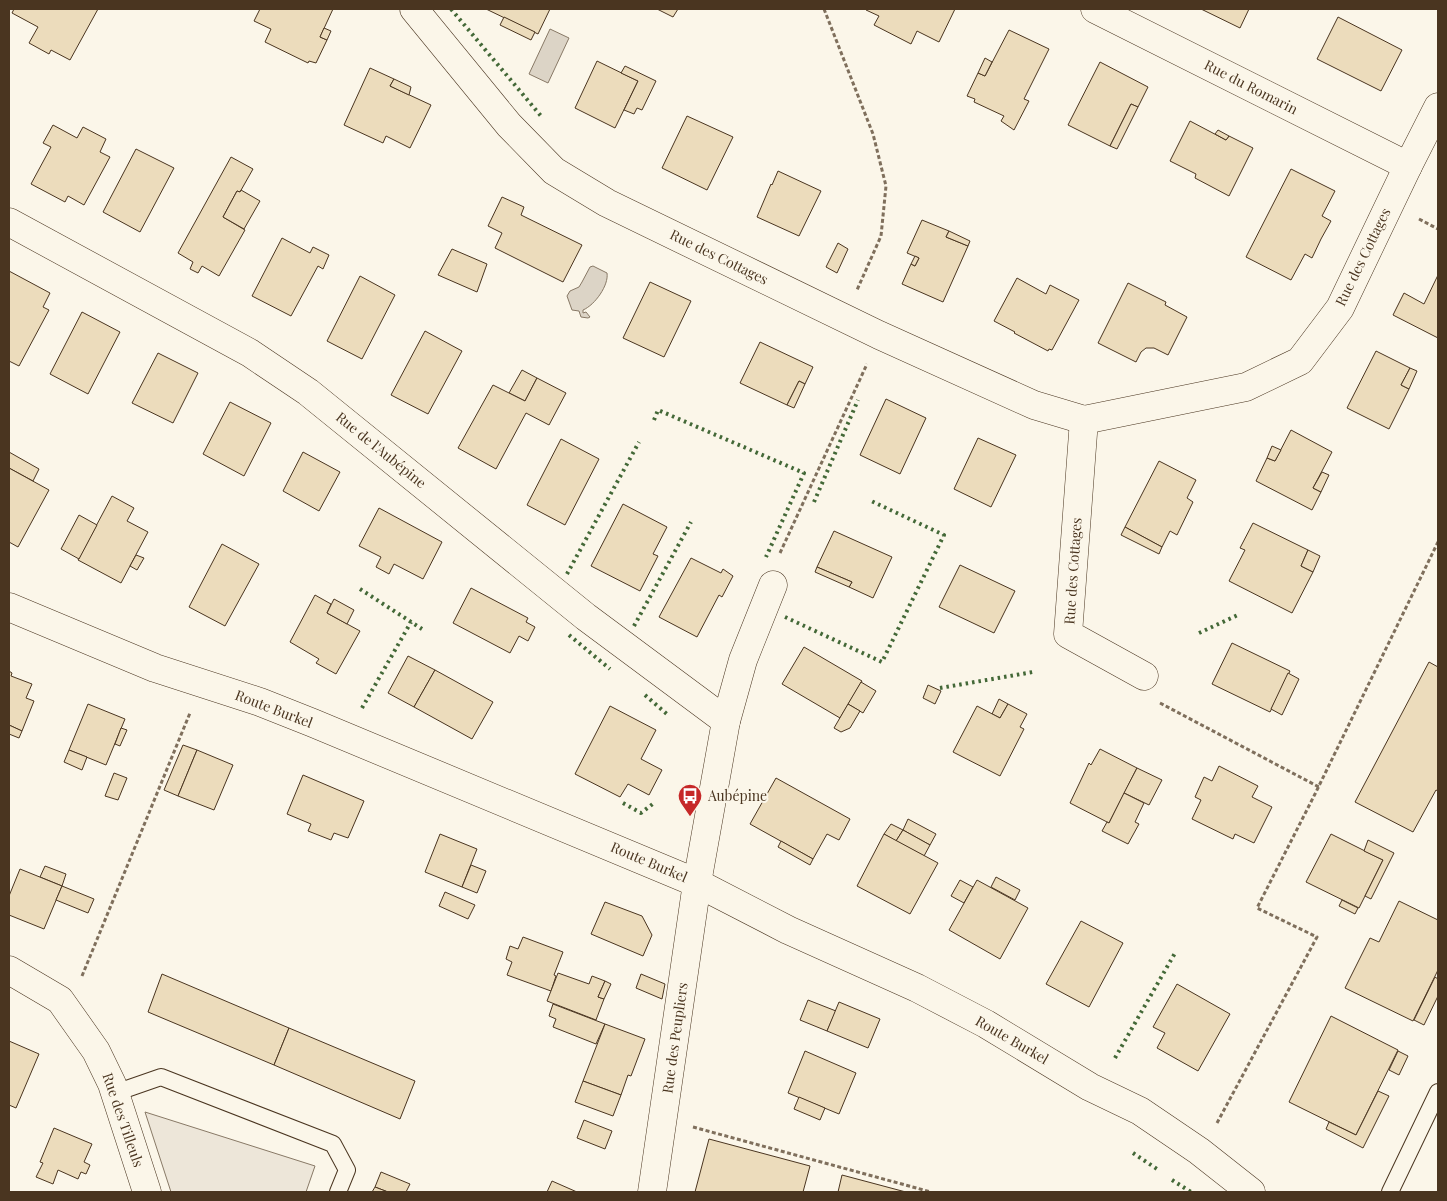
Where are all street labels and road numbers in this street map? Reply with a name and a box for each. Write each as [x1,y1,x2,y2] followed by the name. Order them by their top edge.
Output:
[1201,55,1302,119] street label: Rue du Romarin
[1331,205,1395,309] street label: Rue des Cottages
[667,225,771,289] street label: Rue des Cottages
[332,407,430,492] street label: Rue de l'Aubépine
[1059,517,1086,625] street label: Rue des Cottages
[233,685,316,732] street label: Route Burkel
[608,837,690,886] street label: Route Burkel
[657,981,692,1095] street label: Rue des Peupliers
[972,1011,1052,1068] street label: Route Burkel
[98,1070,148,1170] street label: Rue des Tilleuls

